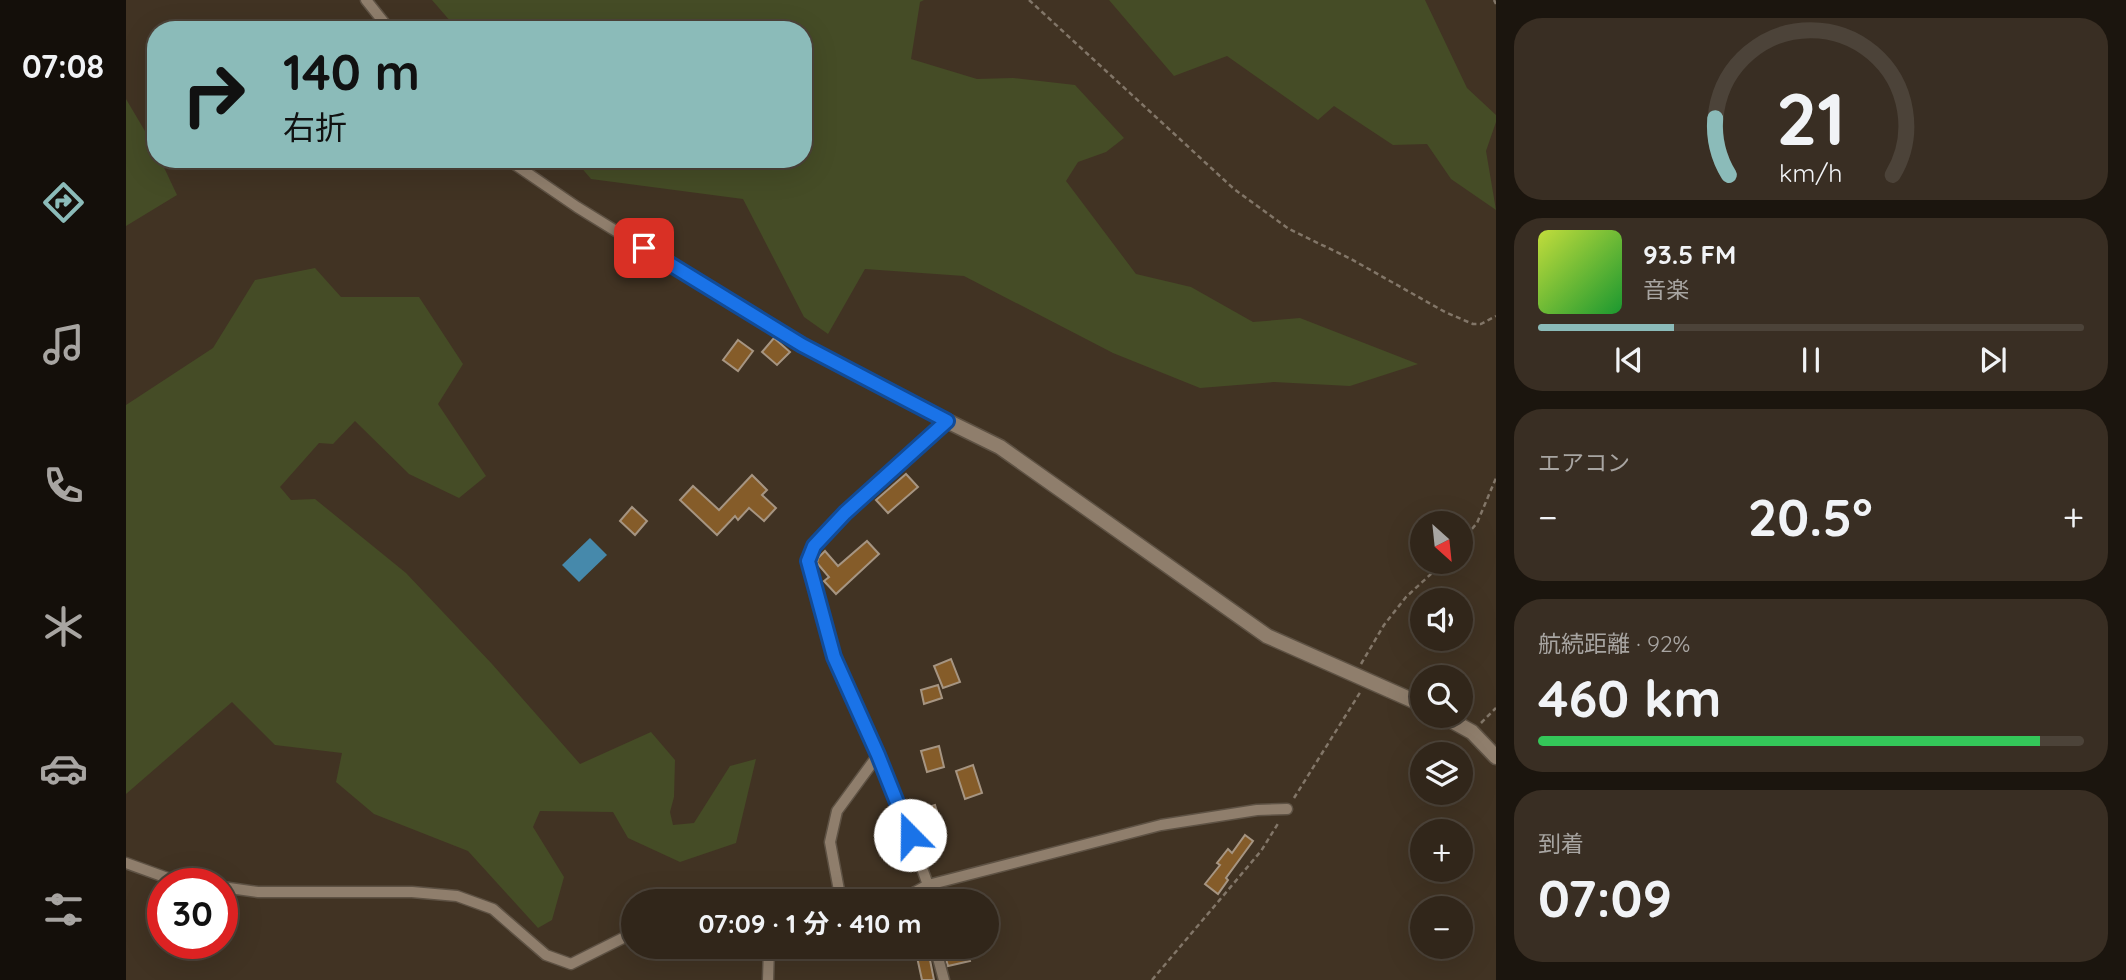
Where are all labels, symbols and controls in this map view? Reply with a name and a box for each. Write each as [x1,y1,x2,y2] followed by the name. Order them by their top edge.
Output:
[283,41,420,102] text: 140 m
[22,46,104,86] text: 07:08
[168,49,259,140] icon: right
[1776,72,1846,163] text: 21
[283,107,347,147] text: 右折
[1779,157,1843,188] text: km/h
[39,178,88,227] icon: directions
[614,218,674,278] pin
[625,229,663,267] icon: arrive
[1643,238,1736,271] text: 93.5 FM
[1643,275,1689,304] text: 音楽
[39,320,88,369] icon: music
[1610,341,1648,379] icon: previous
[1792,341,1830,379] icon: pause
[1974,341,2012,379] icon: next
[1538,448,1630,477] text: エアコン
[39,461,88,510] icon: phone
[1748,484,1873,549] text: 20.5°
[1538,493,1558,541] text: −
[2063,493,2084,541] text: +
[1410,511,1474,574] north arrow
[1410,511,1473,959] map controls
[1410,588,1473,651] button: sound
[39,602,88,651] icon: climate
[1538,629,1690,658] text: 航続距離 · 92%
[1410,665,1473,728] button: search
[1538,665,1721,730] text: 460 km
[1410,742,1473,805] button: layers
[39,744,88,793] icon: car
[873,798,947,872] position arrow
[1410,819,1473,882] button: +
[1538,829,1584,858] text: 到着
[1538,865,1672,930] text: 07:09
[147,868,238,959] speed limit sign: 30
[39,885,88,934] icon: filters
[1410,896,1473,959] button: −
[699,907,921,940] text: 07:09 · 1 分 · 410 m

